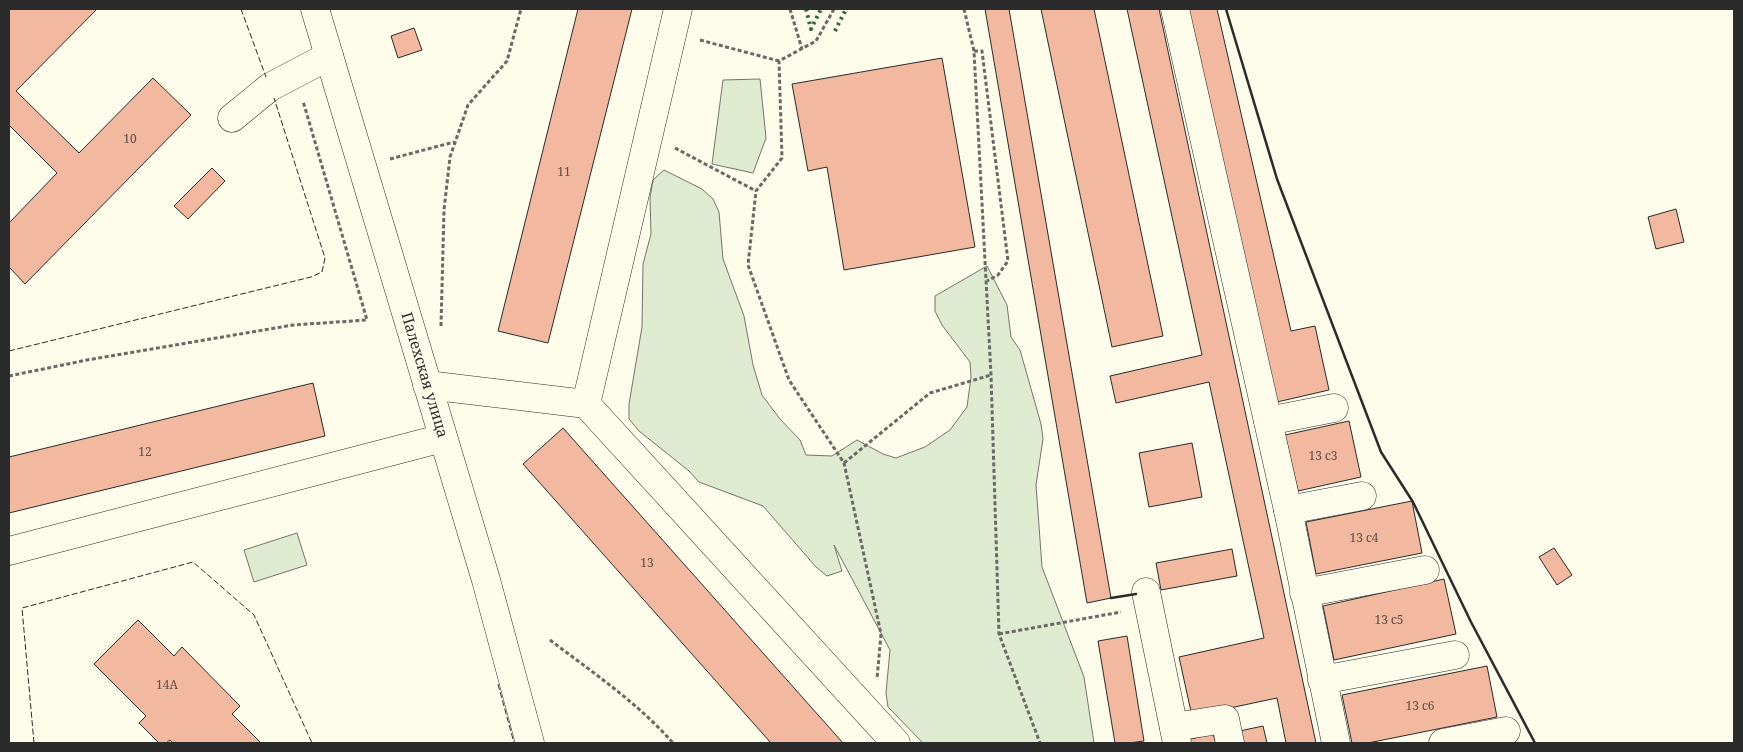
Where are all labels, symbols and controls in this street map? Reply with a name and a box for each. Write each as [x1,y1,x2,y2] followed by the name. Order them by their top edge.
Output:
[123,130,137,147] house number: 10
[557,163,571,180] house number: 11
[397,310,454,440] street label: Палехская улица
[138,443,152,460] house number: 12
[1308,447,1338,464] house number: 13 с3
[1349,529,1379,546] house number: 13 с4
[640,554,654,571] house number: 13
[1374,611,1404,628] house number: 13 с5
[156,676,178,693] house number: 14А
[1405,697,1435,714] house number: 13 с6

